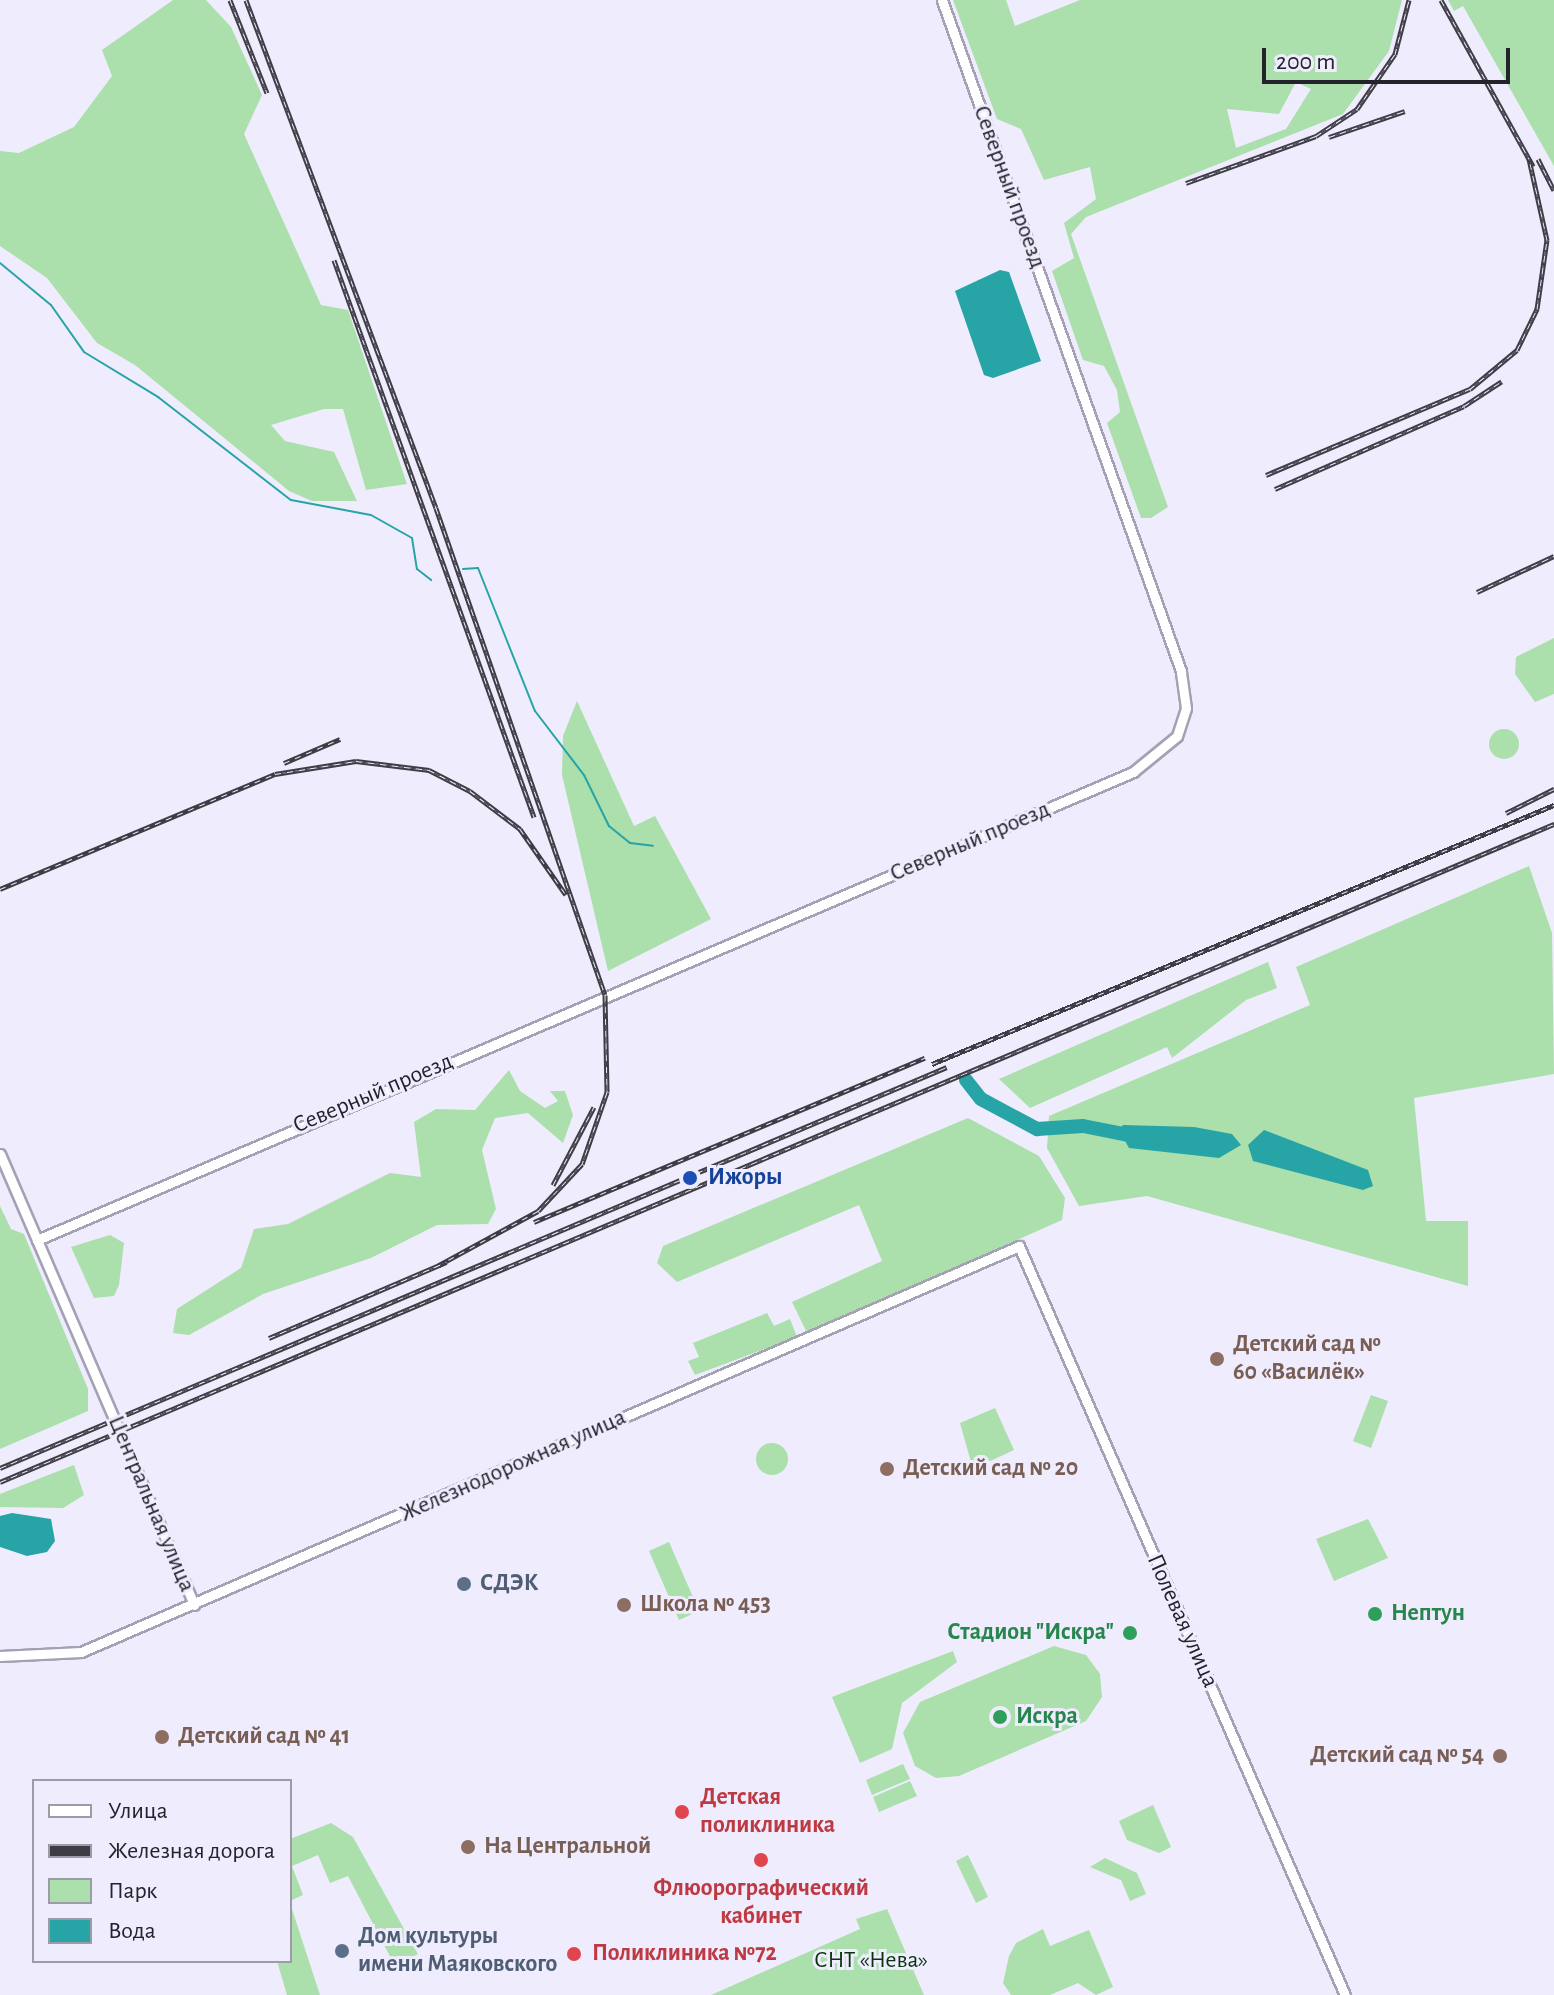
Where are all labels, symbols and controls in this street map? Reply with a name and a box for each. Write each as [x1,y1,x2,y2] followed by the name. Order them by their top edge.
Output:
[1266,32,1514,82] scale bar
[1276,50,1335,74] text: 200 m
[966,102,1052,272] street label: Северный проезд
[886,795,1054,889] street label: Северный проезд
[289,1047,457,1141] street label: Северный проезд
[708,1164,782,1192] place label: Ижоры
[679,1167,701,1189] marker: Ижоры
[1233,1331,1381,1387] place label: Детский сад № 60 «Василёк»
[1208,1350,1226,1368] marker: Детский сад № 60 «Василёк»
[395,1403,631,1529] street label: Железнодорожная улица
[101,1411,201,1597] street label: Центральная улица
[903,1455,1078,1483] place label: Детский сад № 20
[878,1460,896,1478] marker: Детский сад № 20
[1140,1550,1224,1692] street label: Полевая улица
[480,1570,538,1598] place label: СДЭК
[455,1575,473,1593] marker: СДЭК
[640,1591,771,1619] place label: Школа № 453
[615,1596,633,1614] marker: Школа № 453
[1391,1600,1465,1628] place label: Нептун
[1366,1605,1384,1623] marker: Нептун
[947,1619,1114,1647] place label: Стадион "Искра"
[1121,1624,1139,1642] marker: Стадион "Искра"
[1016,1703,1078,1731] place label: Искра
[991,1708,1009,1726] marker: Искра
[178,1723,350,1751] place label: Детский сад № 41
[153,1728,171,1746] marker: Детский сад № 41
[1310,1742,1484,1770] place label: Детский сад № 54
[1491,1747,1509,1765] marker: Детский сад № 54
[32,1779,292,1963] legend
[700,1784,835,1840] place label: Детская поликлиника
[108,1799,168,1823] text: Улица
[671,1801,693,1823] marker: Детская поликлиника
[484,1833,651,1861] place label: На Центральной
[459,1838,477,1856] marker: На Центральной
[108,1839,275,1863] text: Железная дорога
[750,1849,772,1871] marker: Флюорографический кабинет
[653,1875,869,1931] place label: Флюорографический кабинет
[108,1879,157,1903] text: Парк
[108,1919,156,1943] text: Вода
[358,1923,557,1979] place label: Дом культуры имени Маяковского
[592,1940,777,1968] place label: Поликлиника №72
[333,1942,351,1960] marker: Дом культуры имени Маяковского
[563,1943,585,1965] marker: Поликлиника №72
[814,1947,928,1975] park label: СНТ «Нева»

